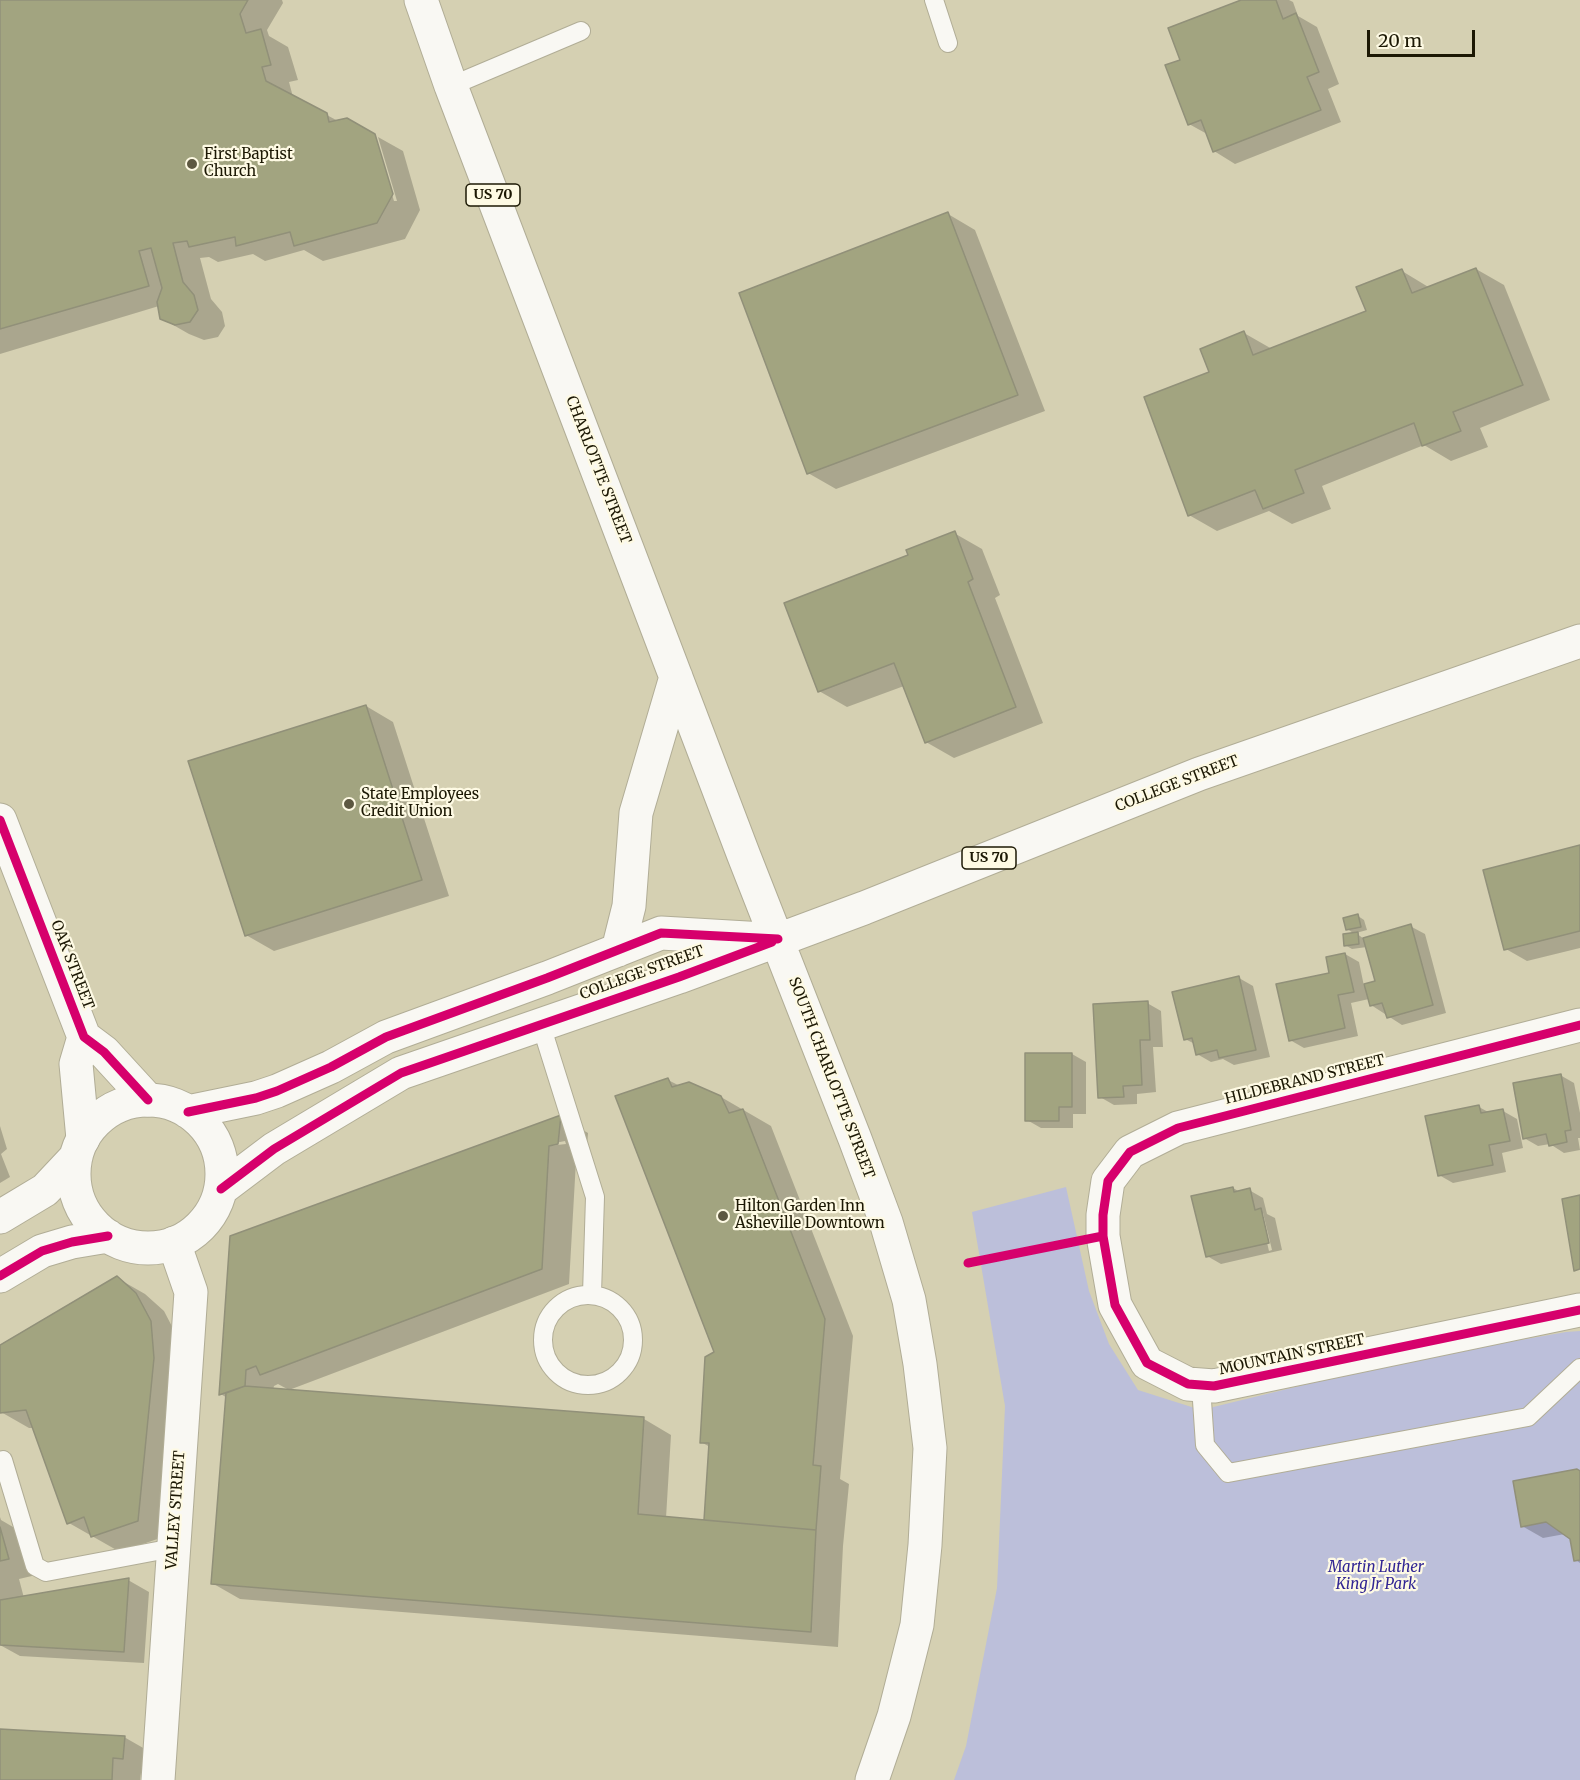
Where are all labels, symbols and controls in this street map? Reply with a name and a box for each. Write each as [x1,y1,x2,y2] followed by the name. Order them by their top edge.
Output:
[1370,18,1478,56] scale bar
[1378,29,1422,52] text: 20 m
[204,146,293,181] place label: First Baptist Church
[185,157,199,171] marker: First Baptist Church
[466,184,520,206] road number: US 70
[562,394,634,546] street label: CHARLOTTE STREET
[1113,752,1241,816] street label: COLLEGE STREET
[361,786,479,821] place label: State Employees Credit Union
[342,797,356,811] marker: State Employees Credit Union
[962,847,1016,869] road number: US 70
[47,918,97,1012] street label: OAK STREET
[577,942,707,1004] street label: COLLEGE STREET
[784,975,878,1181] street label: SOUTH CHARLOTTE STREET
[1223,1051,1387,1109] street label: HILDEBRAND STREET
[735,1198,885,1233] place label: Hilton Garden Inn Asheville Downtown
[716,1209,730,1223] marker: Hilton Garden Inn Asheville Downtown
[1217,1331,1367,1379] street label: MOUNTAIN STREET
[163,1450,189,1570] street label: VALLEY STREET
[1328,1559,1424,1594] park label: Martin Luther King Jr Park

